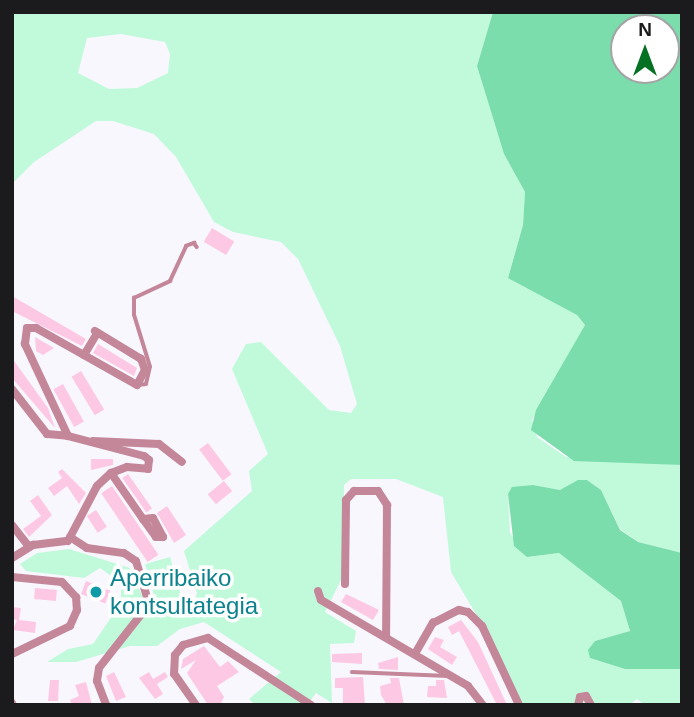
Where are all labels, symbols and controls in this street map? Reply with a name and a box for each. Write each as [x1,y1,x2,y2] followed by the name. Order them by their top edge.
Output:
[610,14,680,84] north arrow
[638,19,652,40] text: N
[110,564,258,620] place label: Aperribaiko kontsultategia
[88,584,104,600] marker: Aperribaiko kontsultategia

